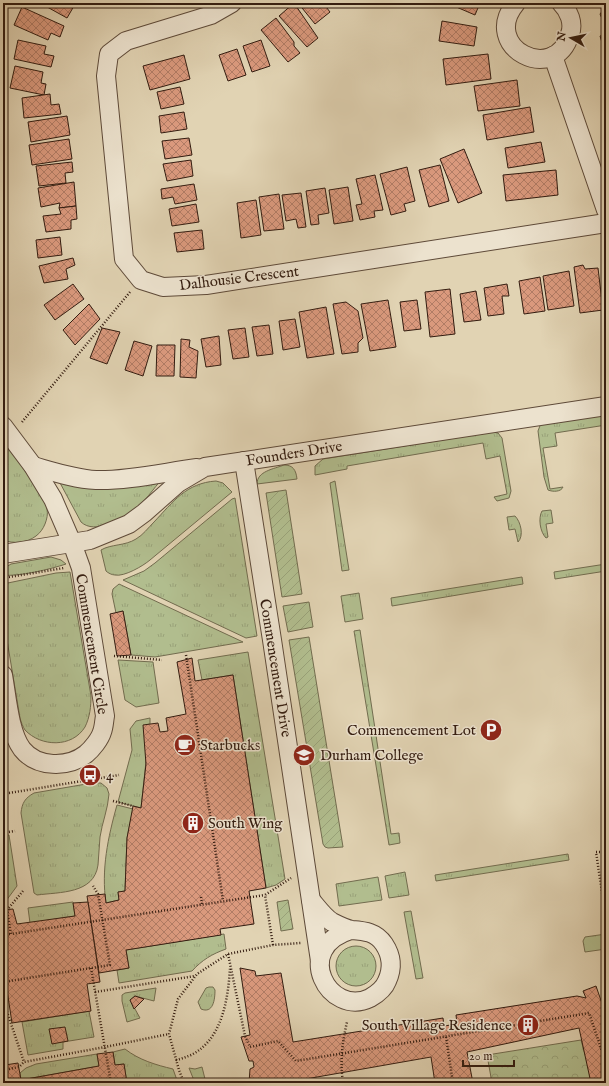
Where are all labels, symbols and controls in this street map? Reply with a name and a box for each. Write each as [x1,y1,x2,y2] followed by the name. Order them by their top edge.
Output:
[551,18,591,58] north arrow
[554,30,570,43] text: N
[178,262,300,295] street label: Dalhousie Crescent
[245,437,344,470] street label: Founders Drive
[71,572,112,716] street label: Commencement Circle
[255,598,296,739] street label: Commencement Drive
[478,717,504,743] parking icon: Commencement Lot
[347,721,476,740] place label: Commencement Lot
[172,732,198,758] cafe icon: Starbucks
[200,736,260,755] place label: Starbucks
[291,742,317,768] school or university icon: Durham College
[320,746,424,765] place label: Durham College
[77,762,103,788] bus stop icon: 4
[106,766,114,785] place label: 4
[180,810,206,836] building icon: South Wing
[208,814,283,833] place label: South Wing
[515,1012,541,1038] building icon: South Village Residence
[362,1016,512,1035] place label: South Village Residence
[463,1042,514,1068] scale bar
[469,1049,492,1064] text: 20 m

